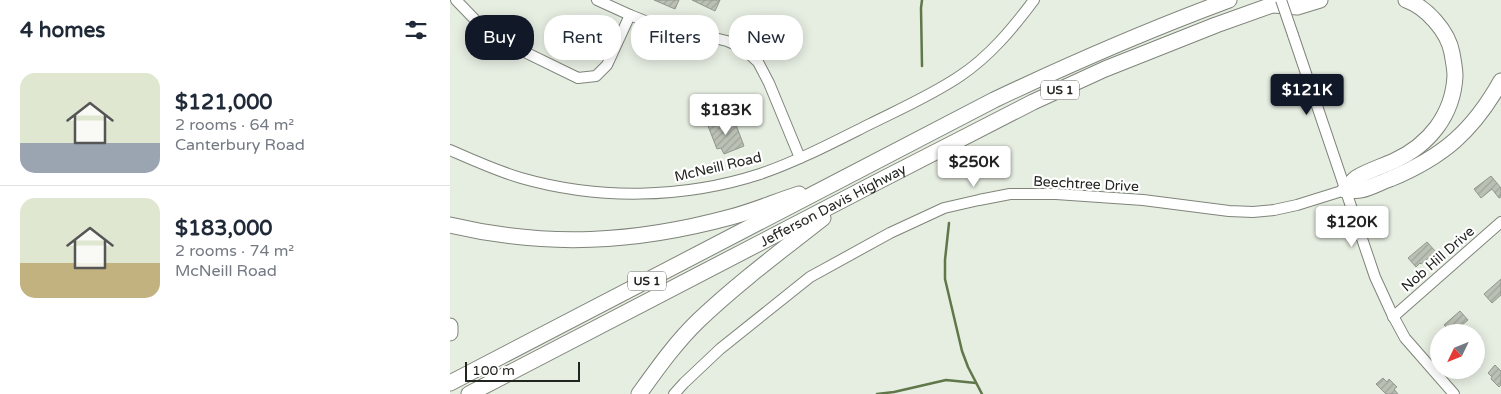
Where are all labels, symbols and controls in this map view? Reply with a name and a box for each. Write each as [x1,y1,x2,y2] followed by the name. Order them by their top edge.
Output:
[465,15,534,60] chip: Buy
[544,15,621,60] chip: Rent
[631,15,719,60] chip: Filters
[729,15,803,60] chip: New
[402,16,430,44] icon: filters
[20,18,105,43] text: 4 homes
[1272,74,1342,116] pin: $121K
[1041,80,1079,100] road number: US 1
[1282,80,1332,100] text: $121K
[175,90,273,115] text: $121,000
[60,93,120,153] icon: home
[691,94,761,136] pin: $183K
[701,100,751,120] text: $183K
[175,115,294,135] text: 2 rooms · 64 m²
[175,135,305,155] text: Canterbury Road
[939,146,1009,188] pin: $250K
[673,149,763,185] street label: McNeill Road
[949,152,999,172] text: $250K
[757,160,909,250] street label: Jefferson Davis Highway
[1033,173,1139,195] street label: Beechtree Drive
[1317,206,1387,248] pin: $120K
[1327,212,1377,232] text: $120K
[175,216,273,241] text: $183,000
[60,218,120,278] icon: home
[1398,223,1478,295] street label: Nob Hill Drive
[175,241,294,261] text: 2 rooms · 74 m²
[175,261,277,281] text: McNeill Road
[628,272,666,290] road number: US 1
[1430,324,1485,379] north arrow
[1430,324,1485,379] map controls
[465,359,580,382] scale bar
[472,362,515,379] text: 100 m

